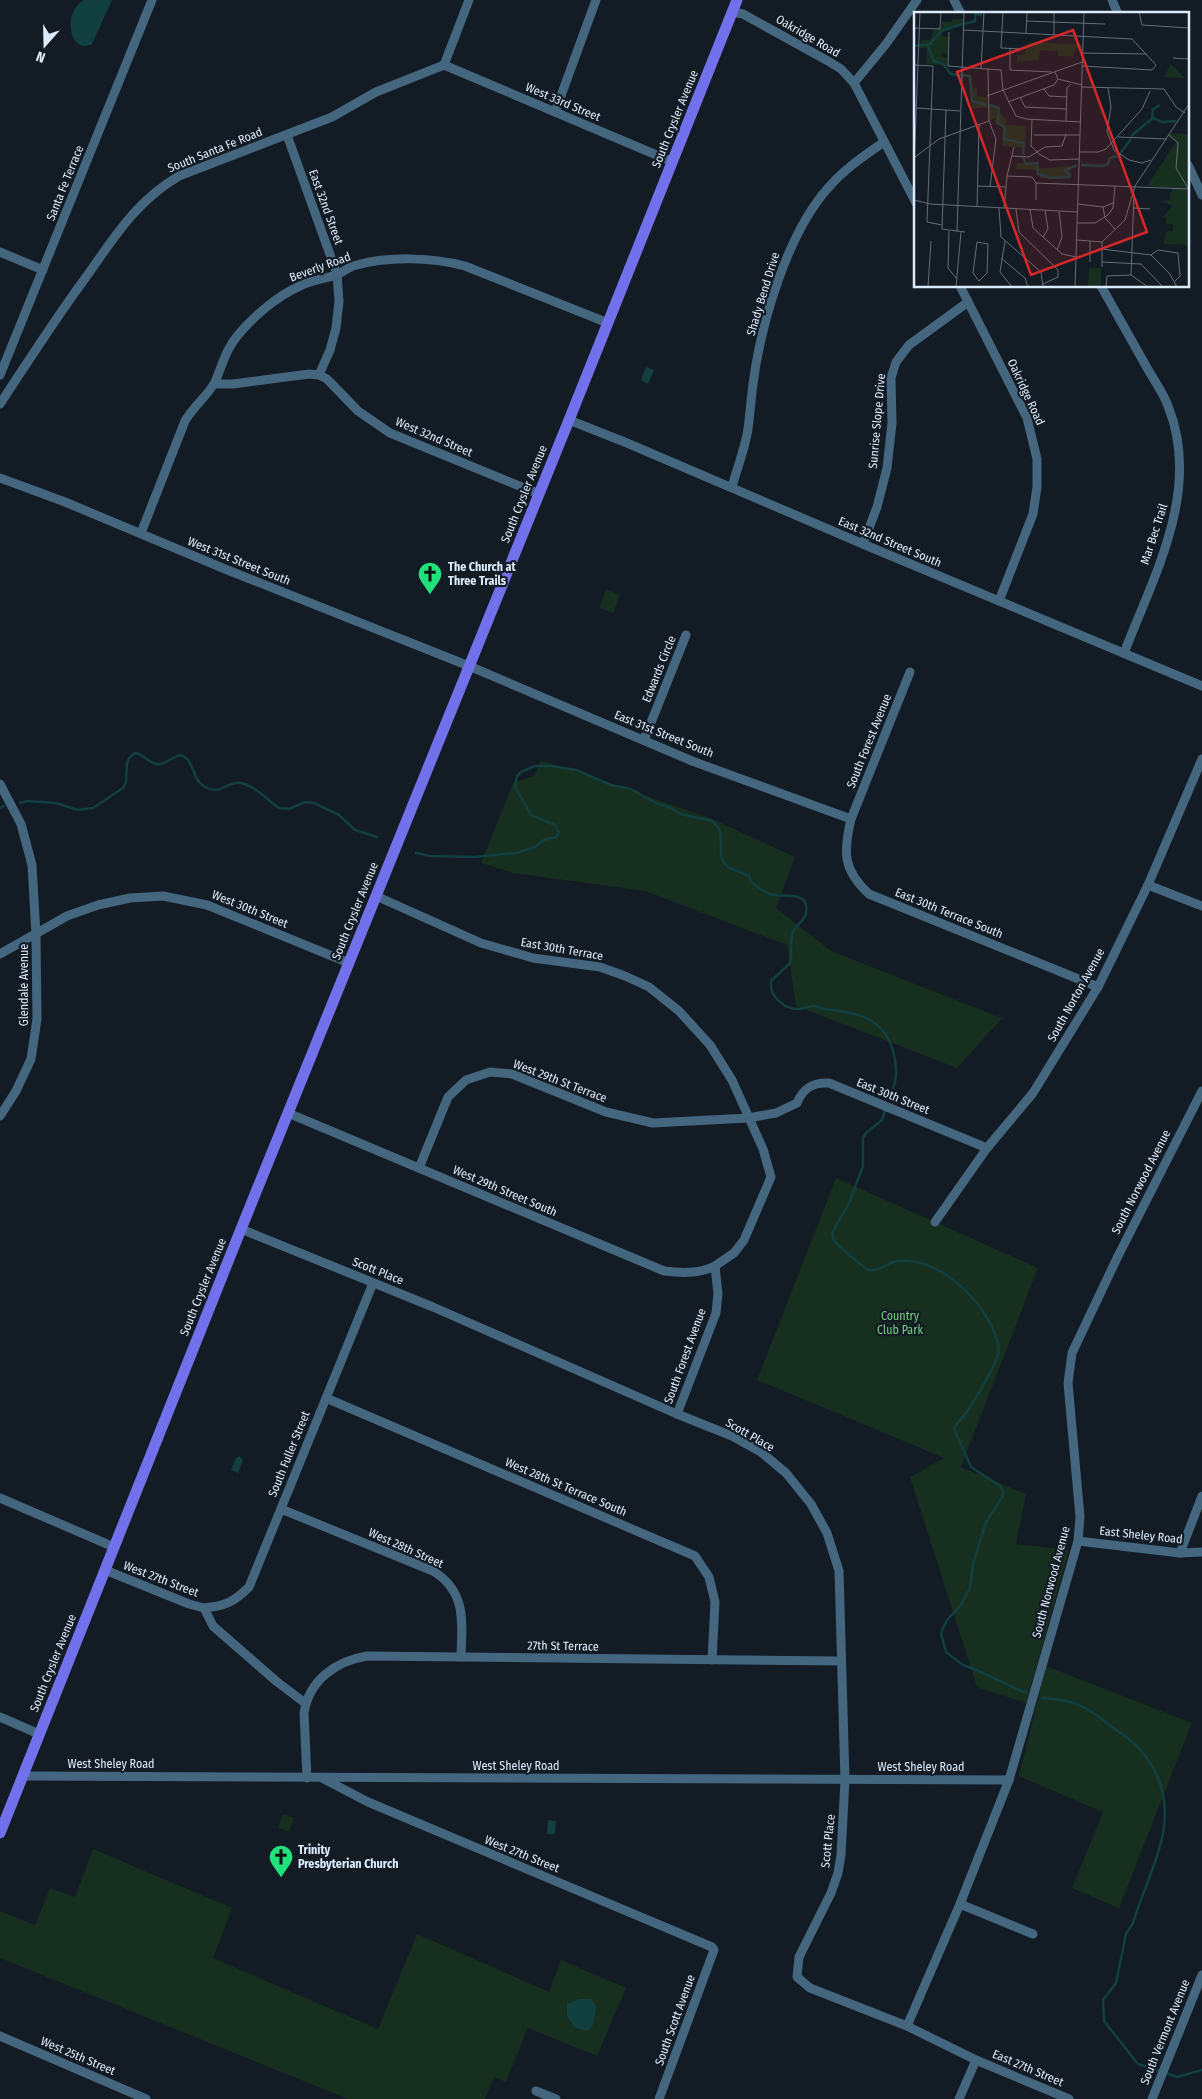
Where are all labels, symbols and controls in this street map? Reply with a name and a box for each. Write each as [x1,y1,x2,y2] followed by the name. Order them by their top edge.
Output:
[773,12,843,60] street label: Oakridge Road
[914,12,1190,288] inset map
[20,20,70,70] north arrow
[34,47,48,66] text: N
[649,68,701,170] street label: South Crysler Avenue
[523,80,603,124] street label: West 33rd Street
[166,125,264,175] street label: South Santa Fe Road
[44,143,86,223] street label: Santa Fe Terrace
[306,168,346,247] street label: East 32nd Street
[288,249,352,285] street label: Beverly Road
[744,251,782,337] street label: Shady Bend Drive
[1005,357,1047,427] street label: Oakridge Road
[866,373,888,469] street label: Sunrise Slope Drive
[393,414,475,460] street label: West 32nd Street
[498,443,550,545] street label: South Crysler Avenue
[1138,502,1170,566] street label: Mar Bec Trail
[836,514,944,570] street label: East 32nd Street South
[186,534,292,588] street label: West 31st Street South
[448,560,516,588] place label: The Church at Three Trails
[417,561,443,595] church icon: The Church at Three Trails
[639,634,679,704] street label: Edwards Circle
[844,692,894,790] street label: South Forest Avenue
[612,708,716,760] street label: East 31st Street South
[329,860,381,962] street label: South Crysler Avenue
[893,885,1005,941] street label: East 30th Terrace South
[210,887,290,931] street label: West 30th Street
[520,935,604,963] street label: East 30th Terrace
[17,944,31,1026] street label: Glendale Avenue
[1045,946,1108,1044] street label: South Norton Avenue
[511,1057,609,1105] street label: West 29th St Terrace
[855,1075,932,1117] street label: East 30th Street
[1109,1127,1173,1237] street label: South Norwood Avenue
[451,1163,559,1219] street label: West 29th Street South
[177,1236,229,1338] street label: South Crysler Avenue
[350,1254,406,1288] street label: Scott Place
[661,1306,709,1406] street label: South Forest Avenue
[877,1309,923,1337] park label: Country Club Park
[265,1409,313,1499] street label: South Fuller Street
[723,1415,777,1455] street label: Scott Place
[503,1455,629,1519] street label: West 28th St Terrace South
[1029,1524,1073,1639] street label: South Norwood Avenue
[1099,1524,1183,1546] street label: East Sheley Road
[366,1525,446,1571] street label: West 28th Street
[121,1558,201,1600] street label: West 27th Street
[27,1612,79,1714] street label: South Crysler Avenue
[527,1638,599,1654] street label: 27th St Terrace
[68,1757,154,1771] street label: West Sheley Road
[473,1759,559,1773] street label: West Sheley Road
[878,1760,964,1774] street label: West Sheley Road
[818,1813,838,1868] street label: Scott Place
[483,1833,561,1875] street label: West 27th Street
[298,1843,398,1871] place label: Trinity Presbyterian Church
[268,1844,294,1878] church icon: Trinity Presbyterian Church
[652,1973,698,2067] street label: South Scott Avenue
[1137,1977,1193,2087] street label: South Vermont Avenue
[38,2034,118,2078] street label: West 25th Street
[990,2047,1066,2089] street label: East 27th Street

